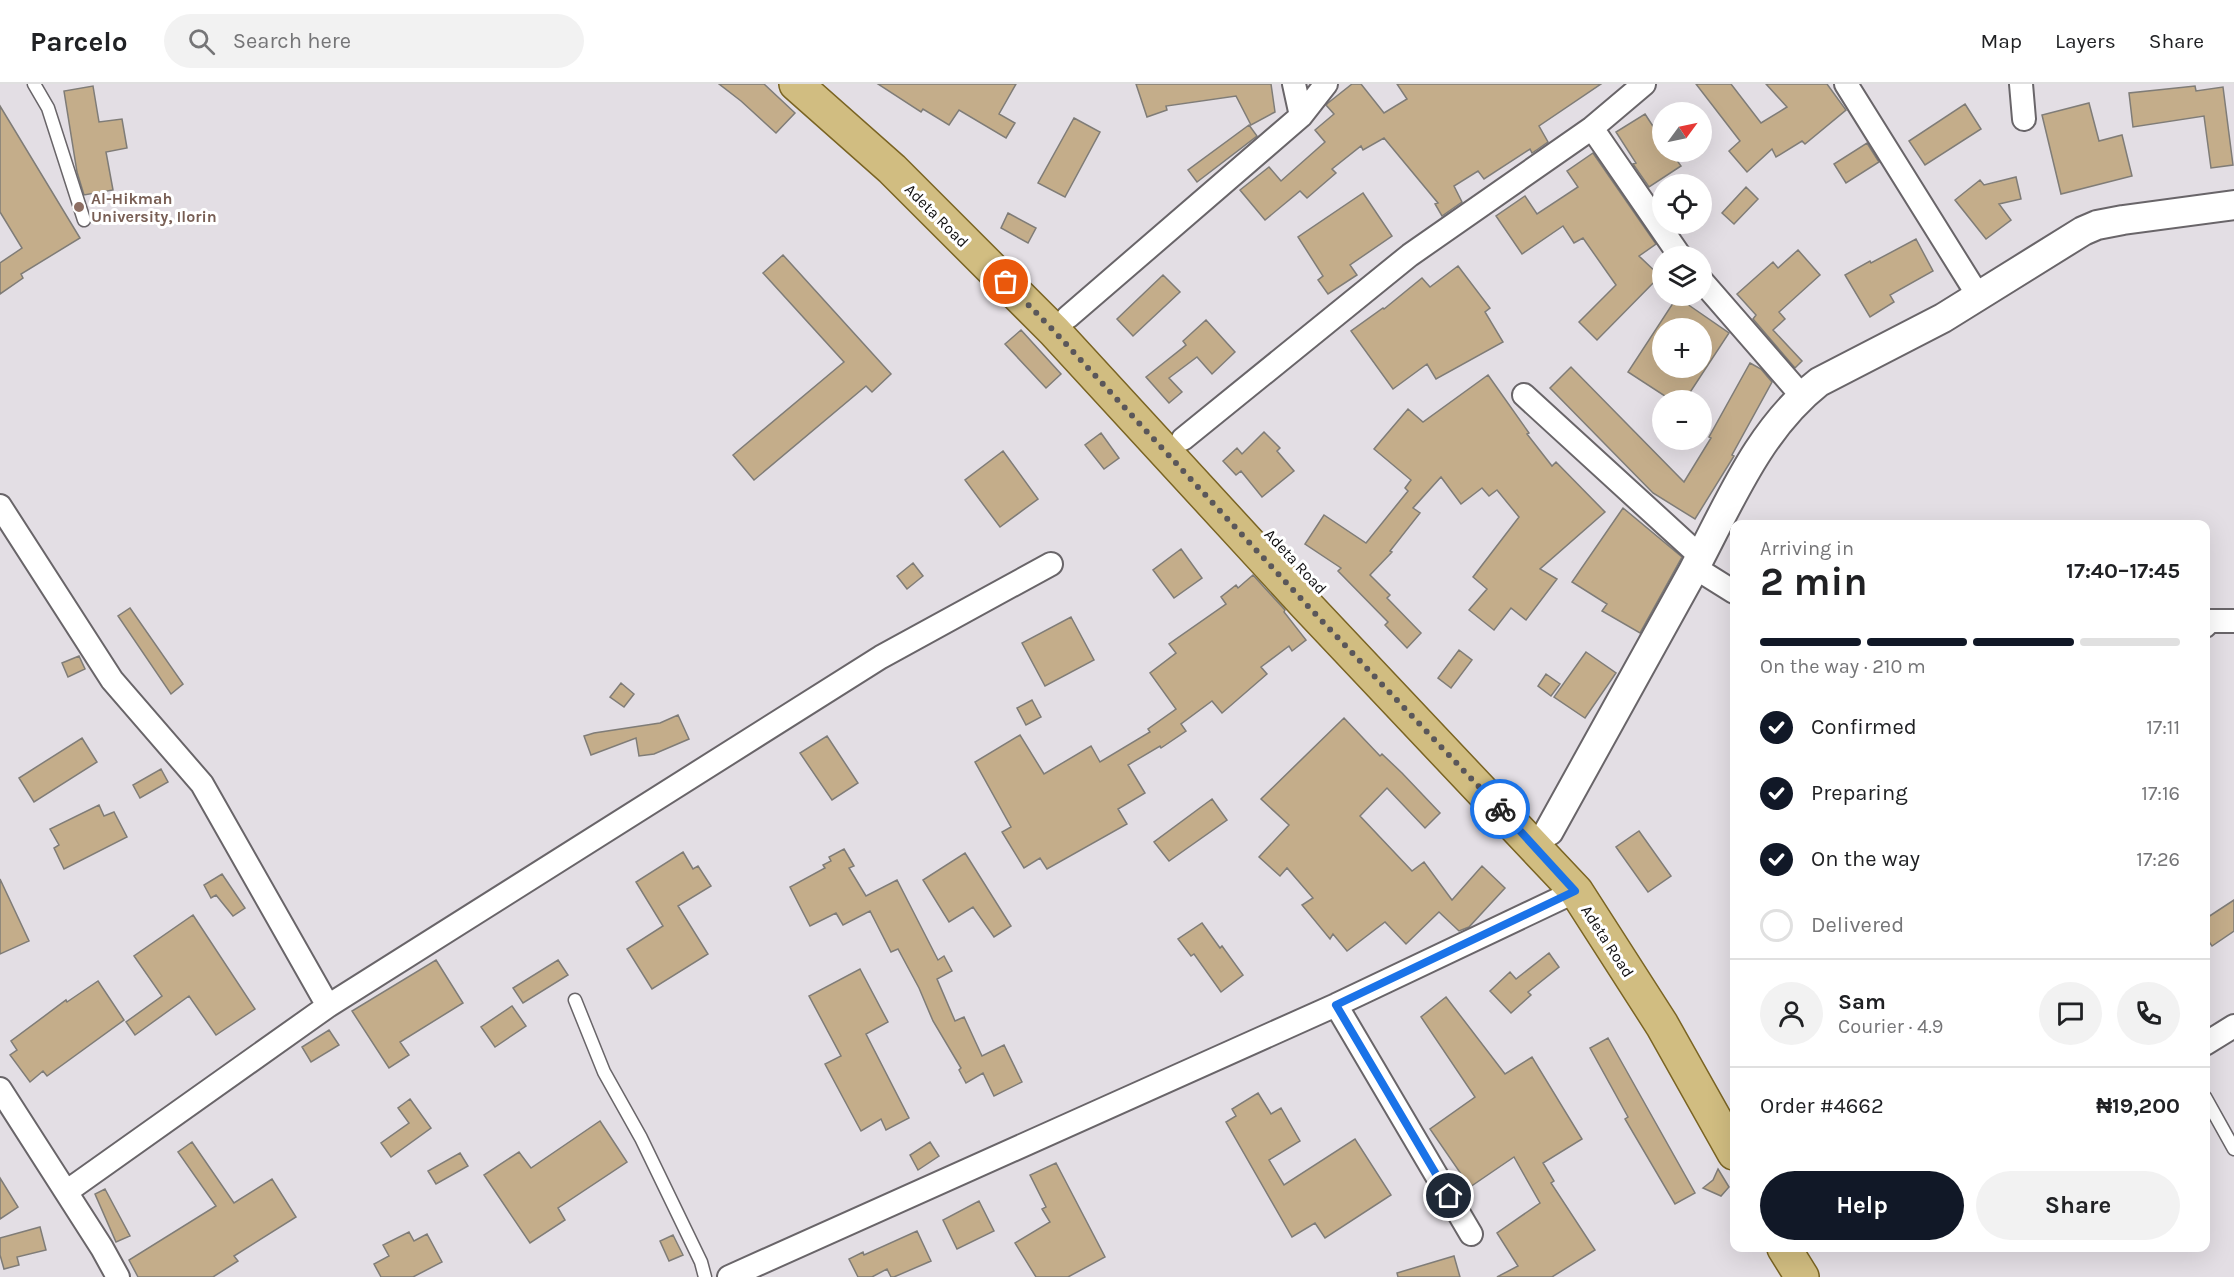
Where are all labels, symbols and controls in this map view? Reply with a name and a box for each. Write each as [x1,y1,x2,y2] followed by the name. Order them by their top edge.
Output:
[164,14,584,68] search box
[30,25,128,58] text: Parcelo
[185,25,218,58] icon: search
[233,28,351,54] text: Search here
[1980,29,2022,53] text: Map
[2055,29,2116,53] text: Layers
[2149,29,2204,53] text: Share
[1652,102,1712,162] north arrow
[1652,102,1712,450] map controls
[1652,174,1712,234] button: locate
[901,180,972,251] street label: Adeta Road
[91,189,217,226] place label: Al-Hikmah University, Ilorin
[72,200,86,214] marker: Al-Hikmah University, Ilorin
[1652,246,1712,306] button: layers
[980,256,1031,307] pin
[989,265,1022,298] icon: bag
[1652,318,1712,378] button: +
[1652,390,1712,450] button: −
[1261,525,1331,598] street label: Adeta Road
[1760,537,1854,560] text: Arriving in
[2066,558,2180,584] text: 17:40–17:45
[1760,559,1868,605] text: 2 min
[1760,655,1926,678] text: On the way · 210 m
[1760,711,1793,744] icon: check
[1811,714,1917,740] text: Confirmed
[2146,716,2180,739] text: 17:11
[1760,777,1793,810] icon: check
[1470,779,1530,839] courier
[1811,780,1908,806] text: Preparing
[2141,782,2180,805] text: 17:16
[1484,793,1517,826] icon: bike
[1760,843,1793,876] icon: check
[1811,846,1920,872] text: On the way
[2136,848,2180,871] text: 17:26
[1577,902,1638,981] street label: Adeta Road
[1811,912,1904,938] text: Delivered
[1760,982,1823,1045] button: person
[2039,982,2102,1045] button: chat
[2117,982,2180,1045] button: phone
[1838,989,1886,1015] text: Sam
[1838,1015,1943,1038] text: Courier · 4.9
[1760,1093,1884,1119] text: Order #4662
[2096,1093,2180,1119] text: ₦19,200
[1423,1170,1474,1221] pin
[1760,1171,1964,1240] button: Help
[1976,1171,2180,1240] button: Share
[1432,1179,1465,1212] icon: home

